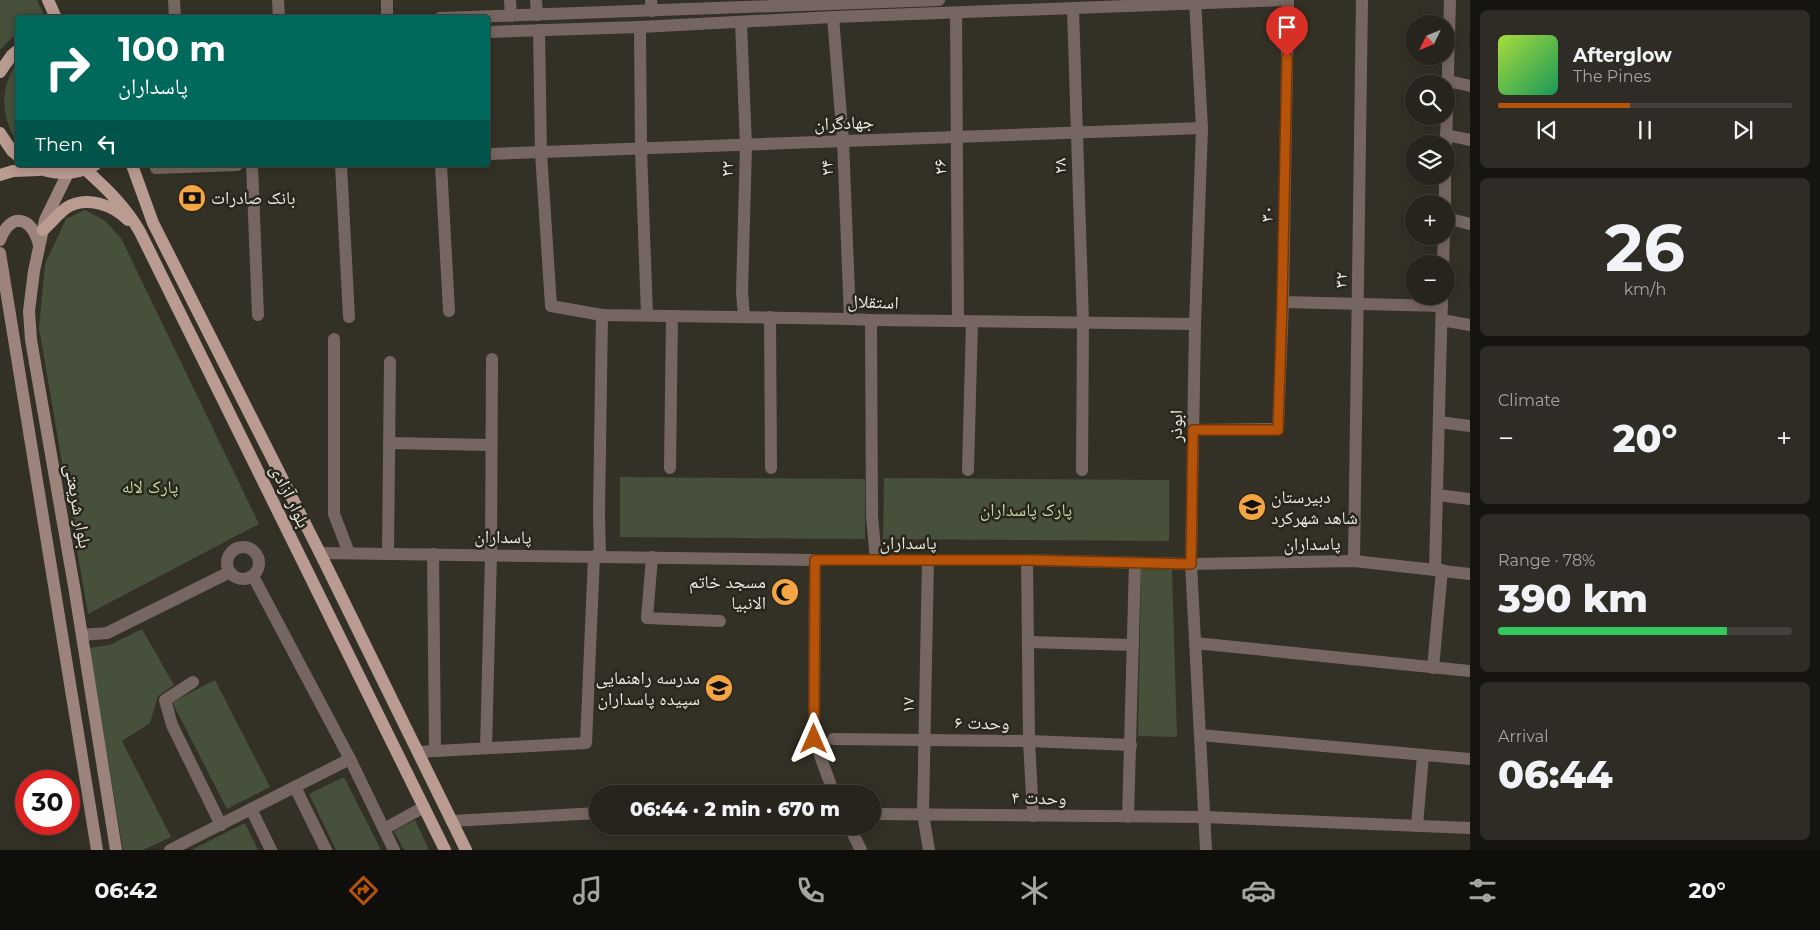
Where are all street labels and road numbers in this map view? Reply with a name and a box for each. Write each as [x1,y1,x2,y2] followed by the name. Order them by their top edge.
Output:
[814,111,874,135] street label: جهادگران
[1049,158,1071,174] street label: ۲۸
[929,159,951,175] street label: ۲۶
[816,160,838,176] street label: ۲۴
[716,161,738,177] street label: ۲۲
[1256,206,1278,222] street label: ۳۰
[1330,272,1352,288] street label: ۳۲
[847,290,899,314] street label: استقلال
[1165,410,1187,443] street label: ابوذر
[265,461,315,531] street label: بلوار آزادی
[60,462,96,550] street label: بلوار شریعتی
[474,526,532,549] street label: پاسداران
[879,532,937,554] street label: پاسداران
[1283,533,1341,556] street label: پاسداران
[897,697,919,713] street label: ۱۷
[954,712,1010,734] street label: وحدت ۶
[1011,787,1067,809] street label: وحدت ۴

